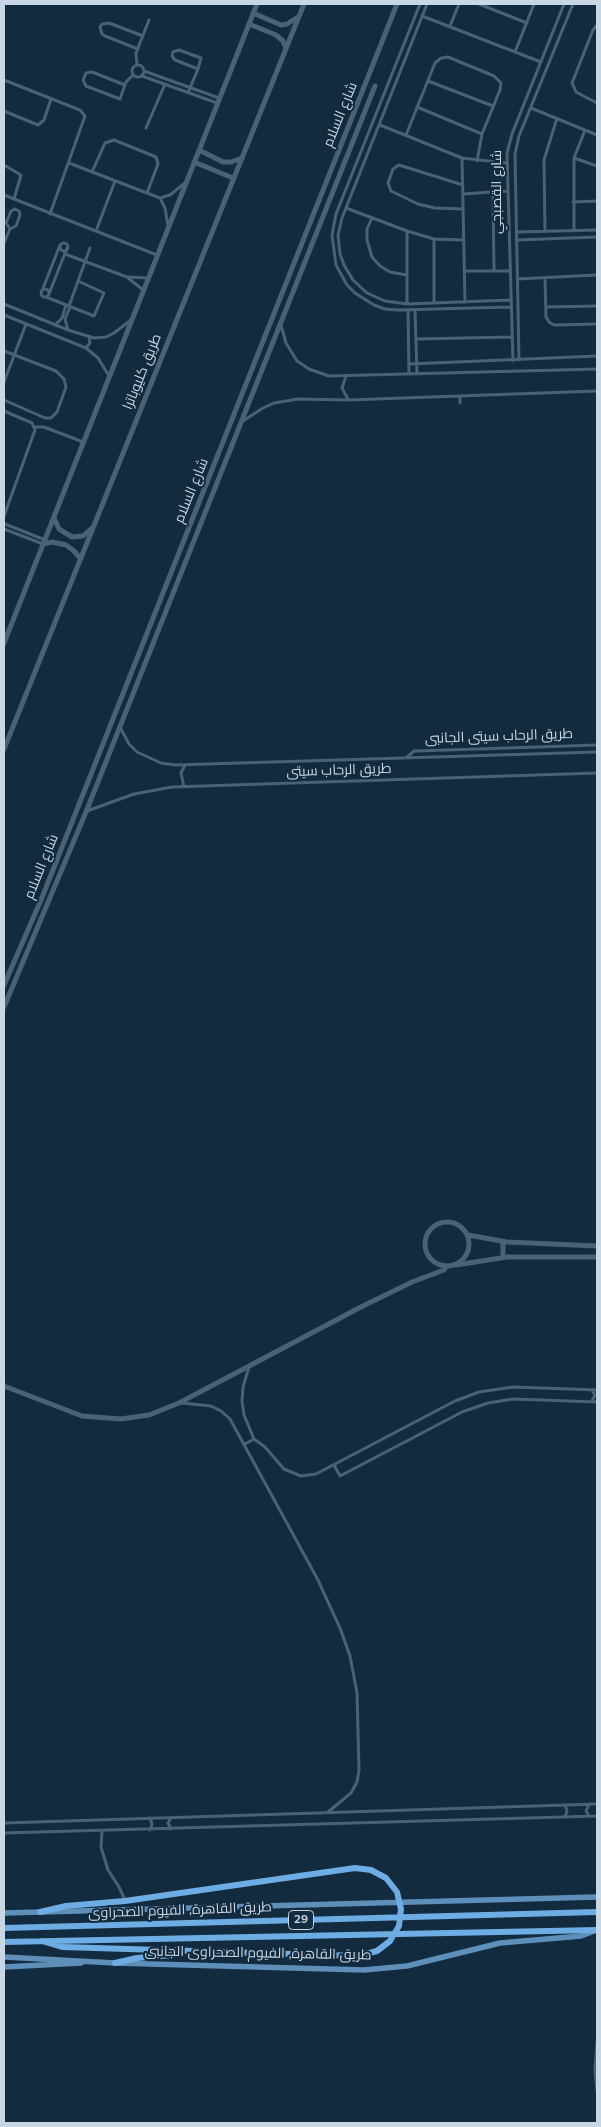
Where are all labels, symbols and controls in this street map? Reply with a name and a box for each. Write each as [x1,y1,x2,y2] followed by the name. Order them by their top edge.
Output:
[320,80,362,150] street label: شارع السلام
[490,150,506,234] street label: شارع القصبجي
[120,332,166,412] street label: طريق كليوباترا
[171,456,213,526] street label: شارع السلام
[425,726,573,748] street label: طريق الرحاب سيتى الجانبى
[286,761,392,781] street label: طريق الرحاب سيتى
[21,832,63,902] street label: شارع السلام
[88,1899,272,1923] street label: طريق القاهرة, الفيوم الصحراوى
[288,1910,314,1930] road number: 29
[144,1944,372,1964] street label: طريق القاهرة, الفيوم الصحراوى الجانبى

